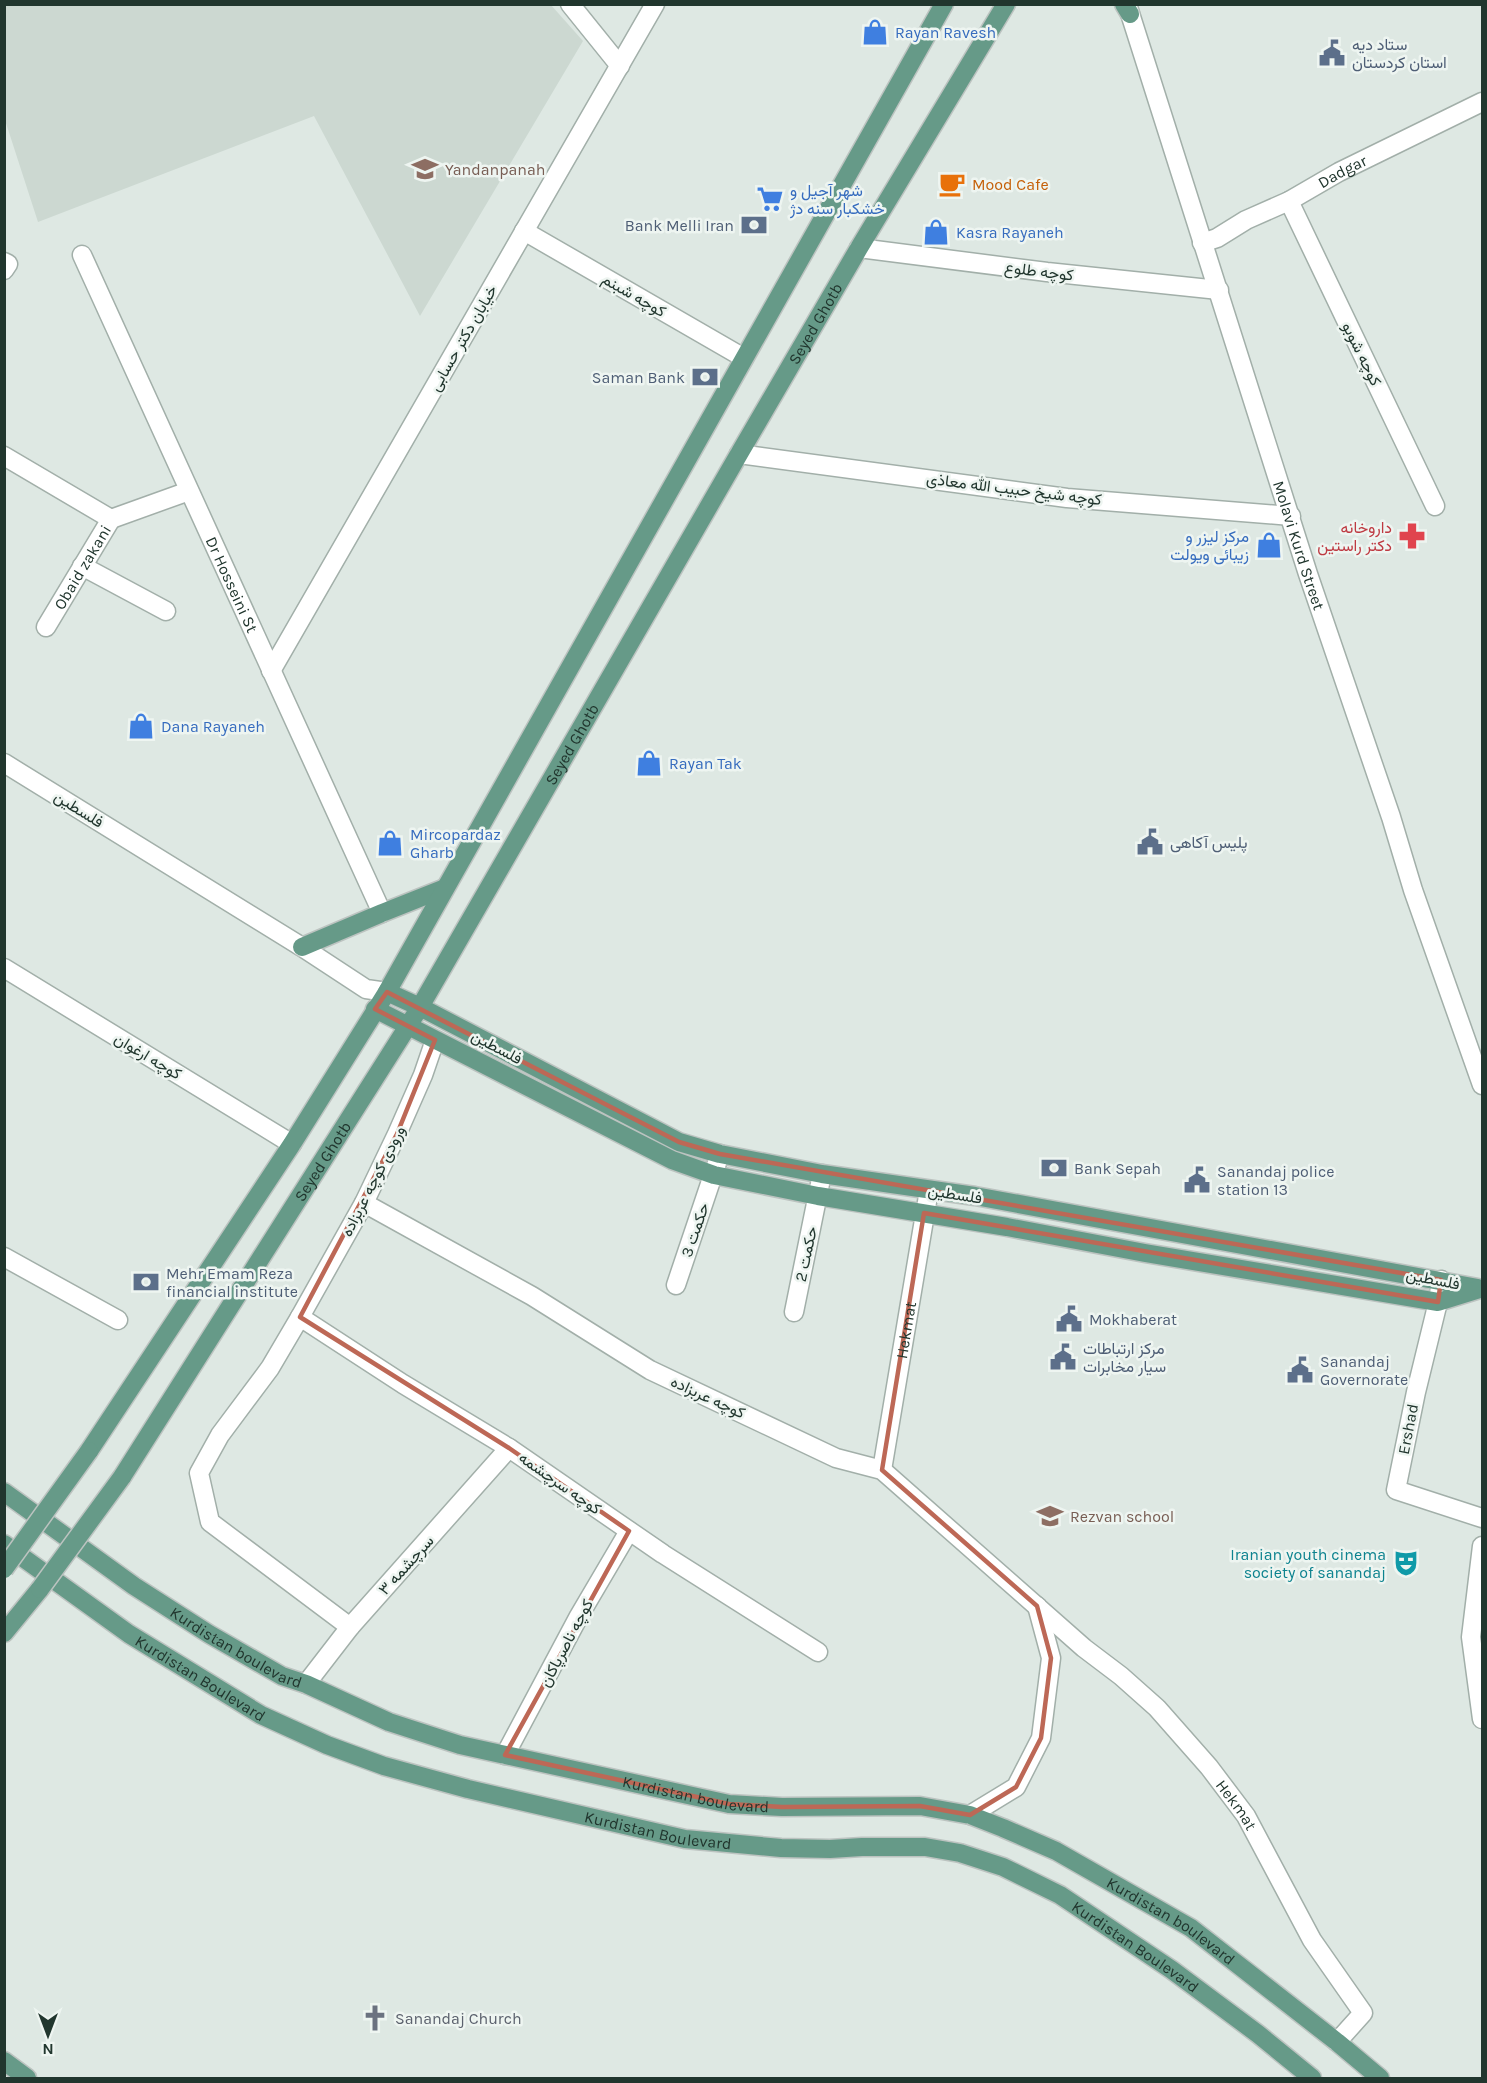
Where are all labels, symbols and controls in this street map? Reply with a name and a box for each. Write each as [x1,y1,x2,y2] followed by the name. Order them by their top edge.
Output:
[860,17,890,47] shop icon: Rayan Ravesh
[895,23,996,42] place label: Rayan Ravesh
[1352,35,1447,73] place label: ستاد دیه استان کردستان
[1317,38,1347,68] public building icon: ستاد دیه استان کردستان
[1314,150,1370,192] street label: Dadgar
[410,154,440,184] school or university icon: Yandanpanah
[445,160,546,179] place label: Yandanpanah
[937,169,967,199] cafe icon: Mood Cafe
[972,175,1049,194] place label: Mood Cafe
[789,181,885,219] place label: شهر آجیل و خشکبار سنه دژ
[755,184,785,214] supermarket icon: شهر آجیل و خشکبار سنه دژ
[739,210,769,240] bank icon: Bank Melli Iran
[625,216,734,235] place label: Bank Melli Iran
[921,217,951,247] shop icon: Kasra Rayaneh
[956,223,1064,242] place label: Kasra Rayaneh
[1003,257,1075,287] street label: کوچه طلوع
[598,269,669,323] street label: کوچه شبنم
[784,279,846,368] street label: Seyed Ghotb
[425,281,502,395] street label: خیابان دکتر حسابی
[1337,319,1386,390] street label: کوچه شوبو
[690,362,720,392] bank icon: Saman Bank
[592,368,685,387] place label: Saman Bank
[925,469,1103,511] street label: کوچه شیخ حبیب الله معاذی
[1269,478,1329,612] street label: Molavi Kurd Street
[1317,518,1392,556] place label: داروخانه دکتر راستین
[49,521,115,613] street label: Obaid zakani
[1397,521,1427,551] pharmacy icon: داروخانه دکتر راستین
[1170,527,1249,565] place label: مرکز لیزر و زیبائی ویولت
[1254,530,1284,560] shop icon: مرکز لیزر و زیبائی ویولت
[202,533,262,635] street label: Dr Hosseini St
[541,700,603,788] street label: Seyed Ghotb
[126,711,156,741] shop icon: Dana Rayaneh
[161,717,265,736] place label: Dana Rayaneh
[634,748,664,778] shop icon: Rayan Tak
[669,754,742,773] place label: Rayan Tak
[50,786,107,832] street label: فلسطین
[410,825,501,862] place label: Mircopardaz Gharb
[1135,827,1165,857] public building icon: پلیس آکاهی
[375,828,405,858] shop icon: Mircopardaz Gharb
[1170,833,1247,854] place label: پلیس آکاهی
[468,1026,526,1069] street label: فلسطین
[110,1029,185,1085] street label: کوچه ارغوان
[290,1118,355,1205] street label: Seyed Ghotb
[337,1122,411,1241] street label: ورودی کوچه عربزاده
[1039,1153,1069,1183] bank icon: Bank Sepah
[1074,1159,1161,1178] place label: Bank Sepah
[1217,1162,1335,1199] place label: Sanandaj police station 13
[1182,1165,1212,1195] public building icon: Sanandaj police station 13
[926,1180,983,1209] street label: فلسطین
[677,1200,713,1260] street label: حکمت 3
[791,1224,821,1283] street label: حکمت 2
[166,1264,298,1301] place label: Mehr Emam Reza financial institute
[1404,1264,1462,1295] street label: فلسطین
[131,1267,161,1297] bank icon: Mehr Emam Reza financial institute
[891,1300,920,1360] street label: Hekmat
[1054,1304,1084,1334] public building icon: Mokhaberat
[1089,1310,1177,1329] place label: Mokhaberat
[1083,1339,1166,1377] place label: مرکز ارتباطات سیار مخابرات
[1048,1342,1078,1372] public building icon: مرکز ارتباطات سیار مخابرات
[1320,1352,1408,1389] place label: Sanandaj Governorate
[1285,1355,1315,1385] public building icon: Sanandaj Governorate
[667,1372,748,1424] street label: کوچه عربزاده
[1394,1402,1422,1456] street label: Ershad
[514,1448,605,1520] street label: کوچه سرچشمه
[1035,1501,1065,1531] school or university icon: Rezvan school
[1070,1507,1174,1526] place label: Rezvan school
[374,1531,439,1600] street label: سرچشمه ۳
[1230,1545,1386,1582] place label: Iranian youth cinema society of sanandaj
[1391,1548,1421,1578] theatre icon: Iranian youth cinema society of sanandaj
[535,1596,599,1691] street label: کوچه ناصرپاکان
[167,1602,305,1692] street label: Kurdistan boulevard
[132,1631,269,1725] street label: Kurdistan Boulevard
[621,1771,770,1816] street label: Kurdistan boulevard
[1212,1776,1261,1833] street label: Hekmat
[583,1807,733,1853] street label: Kurdistan Boulevard
[1103,1873,1239,1969] street label: Kurdistan boulevard
[1069,1896,1203,1996] street label: Kurdistan Boulevard
[360,2003,390,2033] church icon: Sanandaj Church
[18,2005,78,2065] north arrow
[395,2009,522,2028] place label: Sanandaj Church
[42,2040,54,2059] text: N

